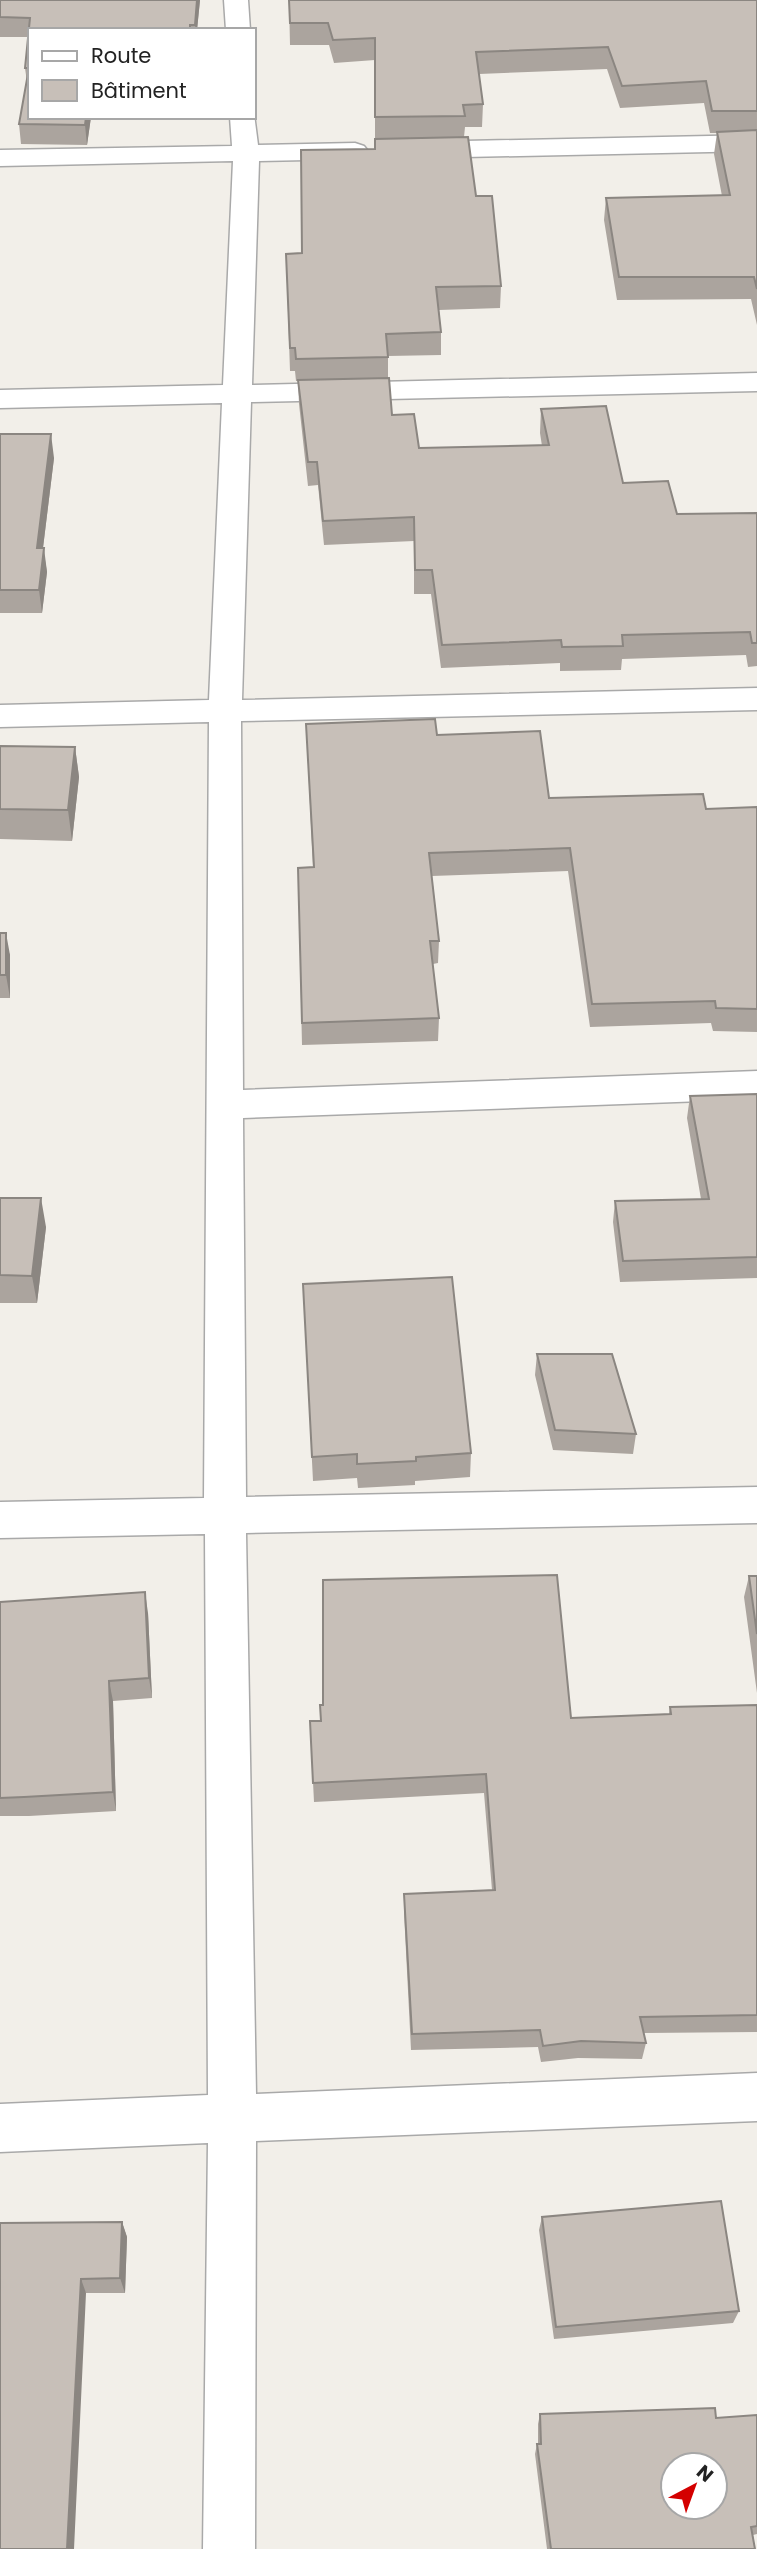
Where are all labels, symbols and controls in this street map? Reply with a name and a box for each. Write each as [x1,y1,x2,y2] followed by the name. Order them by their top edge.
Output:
[28,28,256,119] legend
[91,41,151,70] text: Route
[91,76,187,105] text: Bâtiment
[659,2451,729,2521] north arrow
[691,2459,719,2488] text: N

